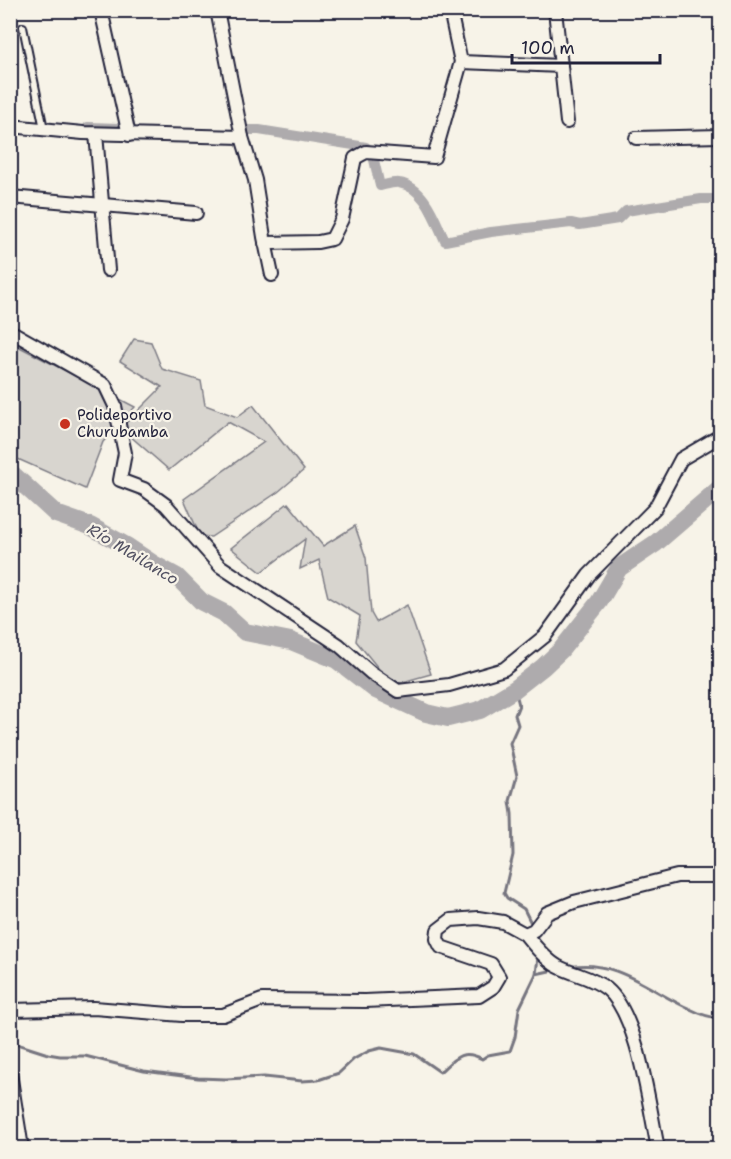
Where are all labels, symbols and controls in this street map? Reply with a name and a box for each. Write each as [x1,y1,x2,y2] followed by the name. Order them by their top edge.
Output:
[512,27,660,65] scale bar
[521,36,575,60] text: 100 m
[77,405,172,442] place label: Polideportivo Churubamba
[58,417,72,431] marker: Polideportivo Churubamba
[83,518,183,590] water label: Río Mailanco

